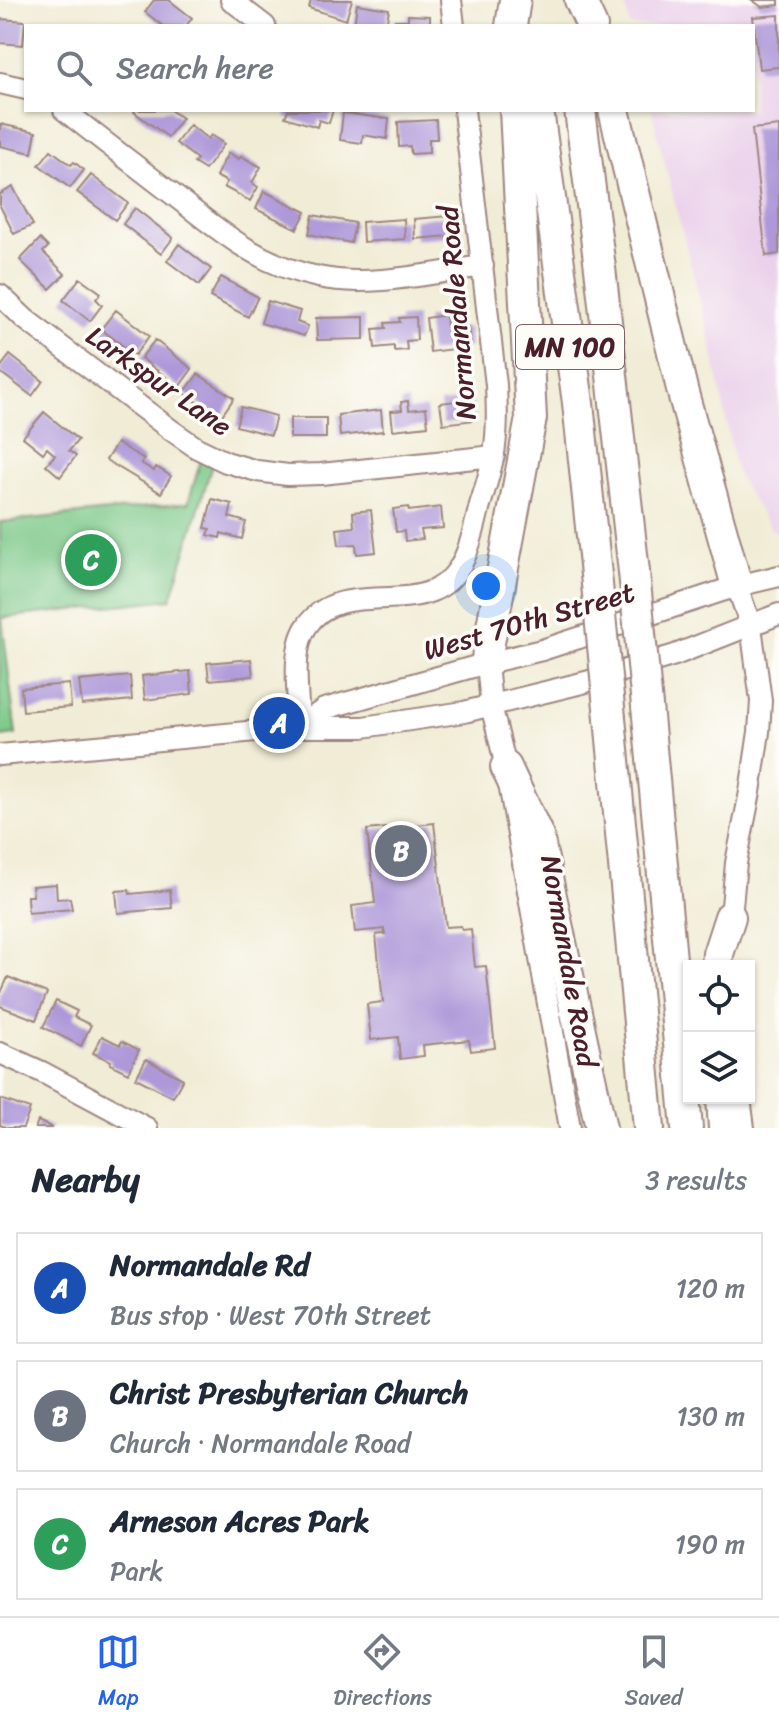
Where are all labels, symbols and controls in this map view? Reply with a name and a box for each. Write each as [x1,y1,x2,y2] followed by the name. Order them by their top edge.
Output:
[24,24,755,112] search box
[116,41,274,95] text: Search here
[52,46,96,90] icon: search
[423,202,491,422] street label: Normandale Road
[75,312,243,450] street label: Larkspur Lane
[516,325,624,369] road number: MN 100
[65,530,117,590] pin: C
[466,566,506,606] your location
[418,567,640,675] street label: West 70th Street
[253,693,305,753] pin: A
[375,821,427,881] pin: B
[526,851,612,1073] street label: Normandale Road
[683,960,755,1104] map controls
[683,960,755,1032] button: locate
[683,1032,755,1104] button: layers
[32,1150,140,1210] text: Nearby
[645,1157,747,1203] text: 3 results
[110,1238,309,1292] text: Normandale Rd
[51,1265,69,1311] text: A
[676,1265,745,1311] text: 120 m
[110,1292,431,1338] text: Bus stop · West 70th Street
[110,1366,468,1420] text: Christ Presbyterian Church
[52,1393,68,1439] text: B
[676,1393,745,1439] text: 130 m
[110,1420,411,1466] text: Church · Normandale Road
[110,1494,370,1548] text: Arneson Acres Park
[52,1521,68,1567] text: C
[675,1521,745,1567] text: 190 m
[110,1548,163,1594] text: Park
[96,1630,140,1717] tab: Map
[333,1630,432,1717] tab: Directions
[625,1630,683,1717] tab: Saved

